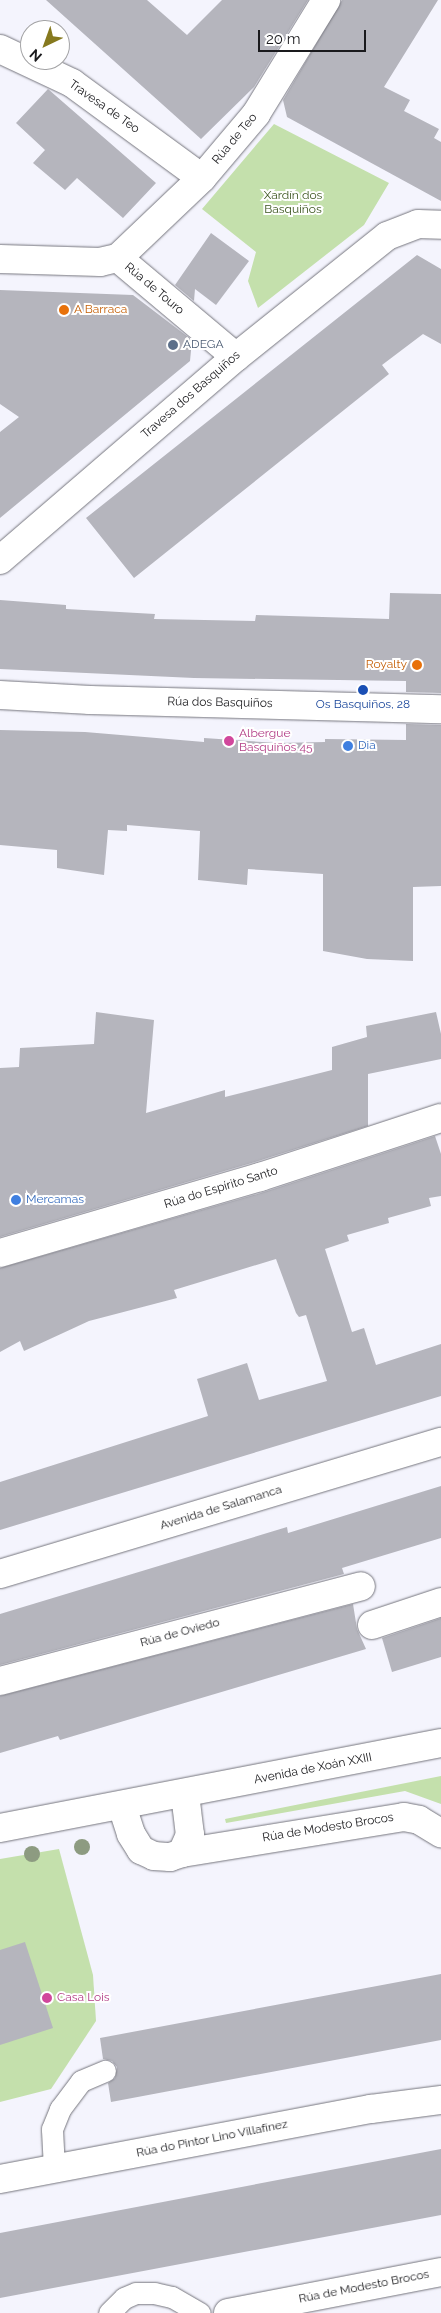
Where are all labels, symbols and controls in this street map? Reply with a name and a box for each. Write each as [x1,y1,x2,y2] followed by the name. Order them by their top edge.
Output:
[20,20,70,70] north arrow
[261,20,368,52] scale bar
[266,30,301,48] text: 20 m
[26,46,45,65] text: N
[66,77,142,137] street label: Travesa de Teo
[209,111,261,167] street label: Rúa de Teo
[264,189,322,217] park label: Xardín dos Basquiños
[121,260,187,318] street label: Rúa de Touro
[74,303,128,317] place label: A Barraca
[58,304,70,316] marker: A Barraca
[183,338,224,352] place label: ADEGA
[167,339,179,351] marker: ADEGA
[139,348,243,442] street label: Travesa dos Basquiños
[366,658,407,672] place label: Royalty
[411,659,423,671] marker: Royalty
[357,684,369,696] marker: Os Basquiños, 28
[167,695,273,711] street label: Rúa dos Basquiños
[316,698,410,712] place label: Os Basquiños, 28
[239,727,313,755] place label: Albergue Basquiños 45
[223,735,235,747] marker: Albergue Basquiños 45
[358,739,376,753] place label: Dia
[342,740,354,752] marker: Dia
[162,1164,280,1212] street label: Rúa do Espírito Santo
[26,1193,84,1207] place label: Mercamas
[10,1194,22,1206] marker: Mercamas
[158,1483,284,1533] street label: Avenida de Salamanca
[139,1615,221,1651] street label: Rúa de Oviedo
[253,1750,373,1788] street label: Avenida de Xoán XXIII
[261,1811,395,1845] street label: Rúa de Modesto Brocos
[57,1991,110,2005] place label: Casa Lois
[41,1992,53,2004] marker: Casa Lois
[135,2117,289,2161] street label: Rúa do Pintor Lino Villafínez
[298,2267,430,2307] street label: Rúa de Modesto Brocos

